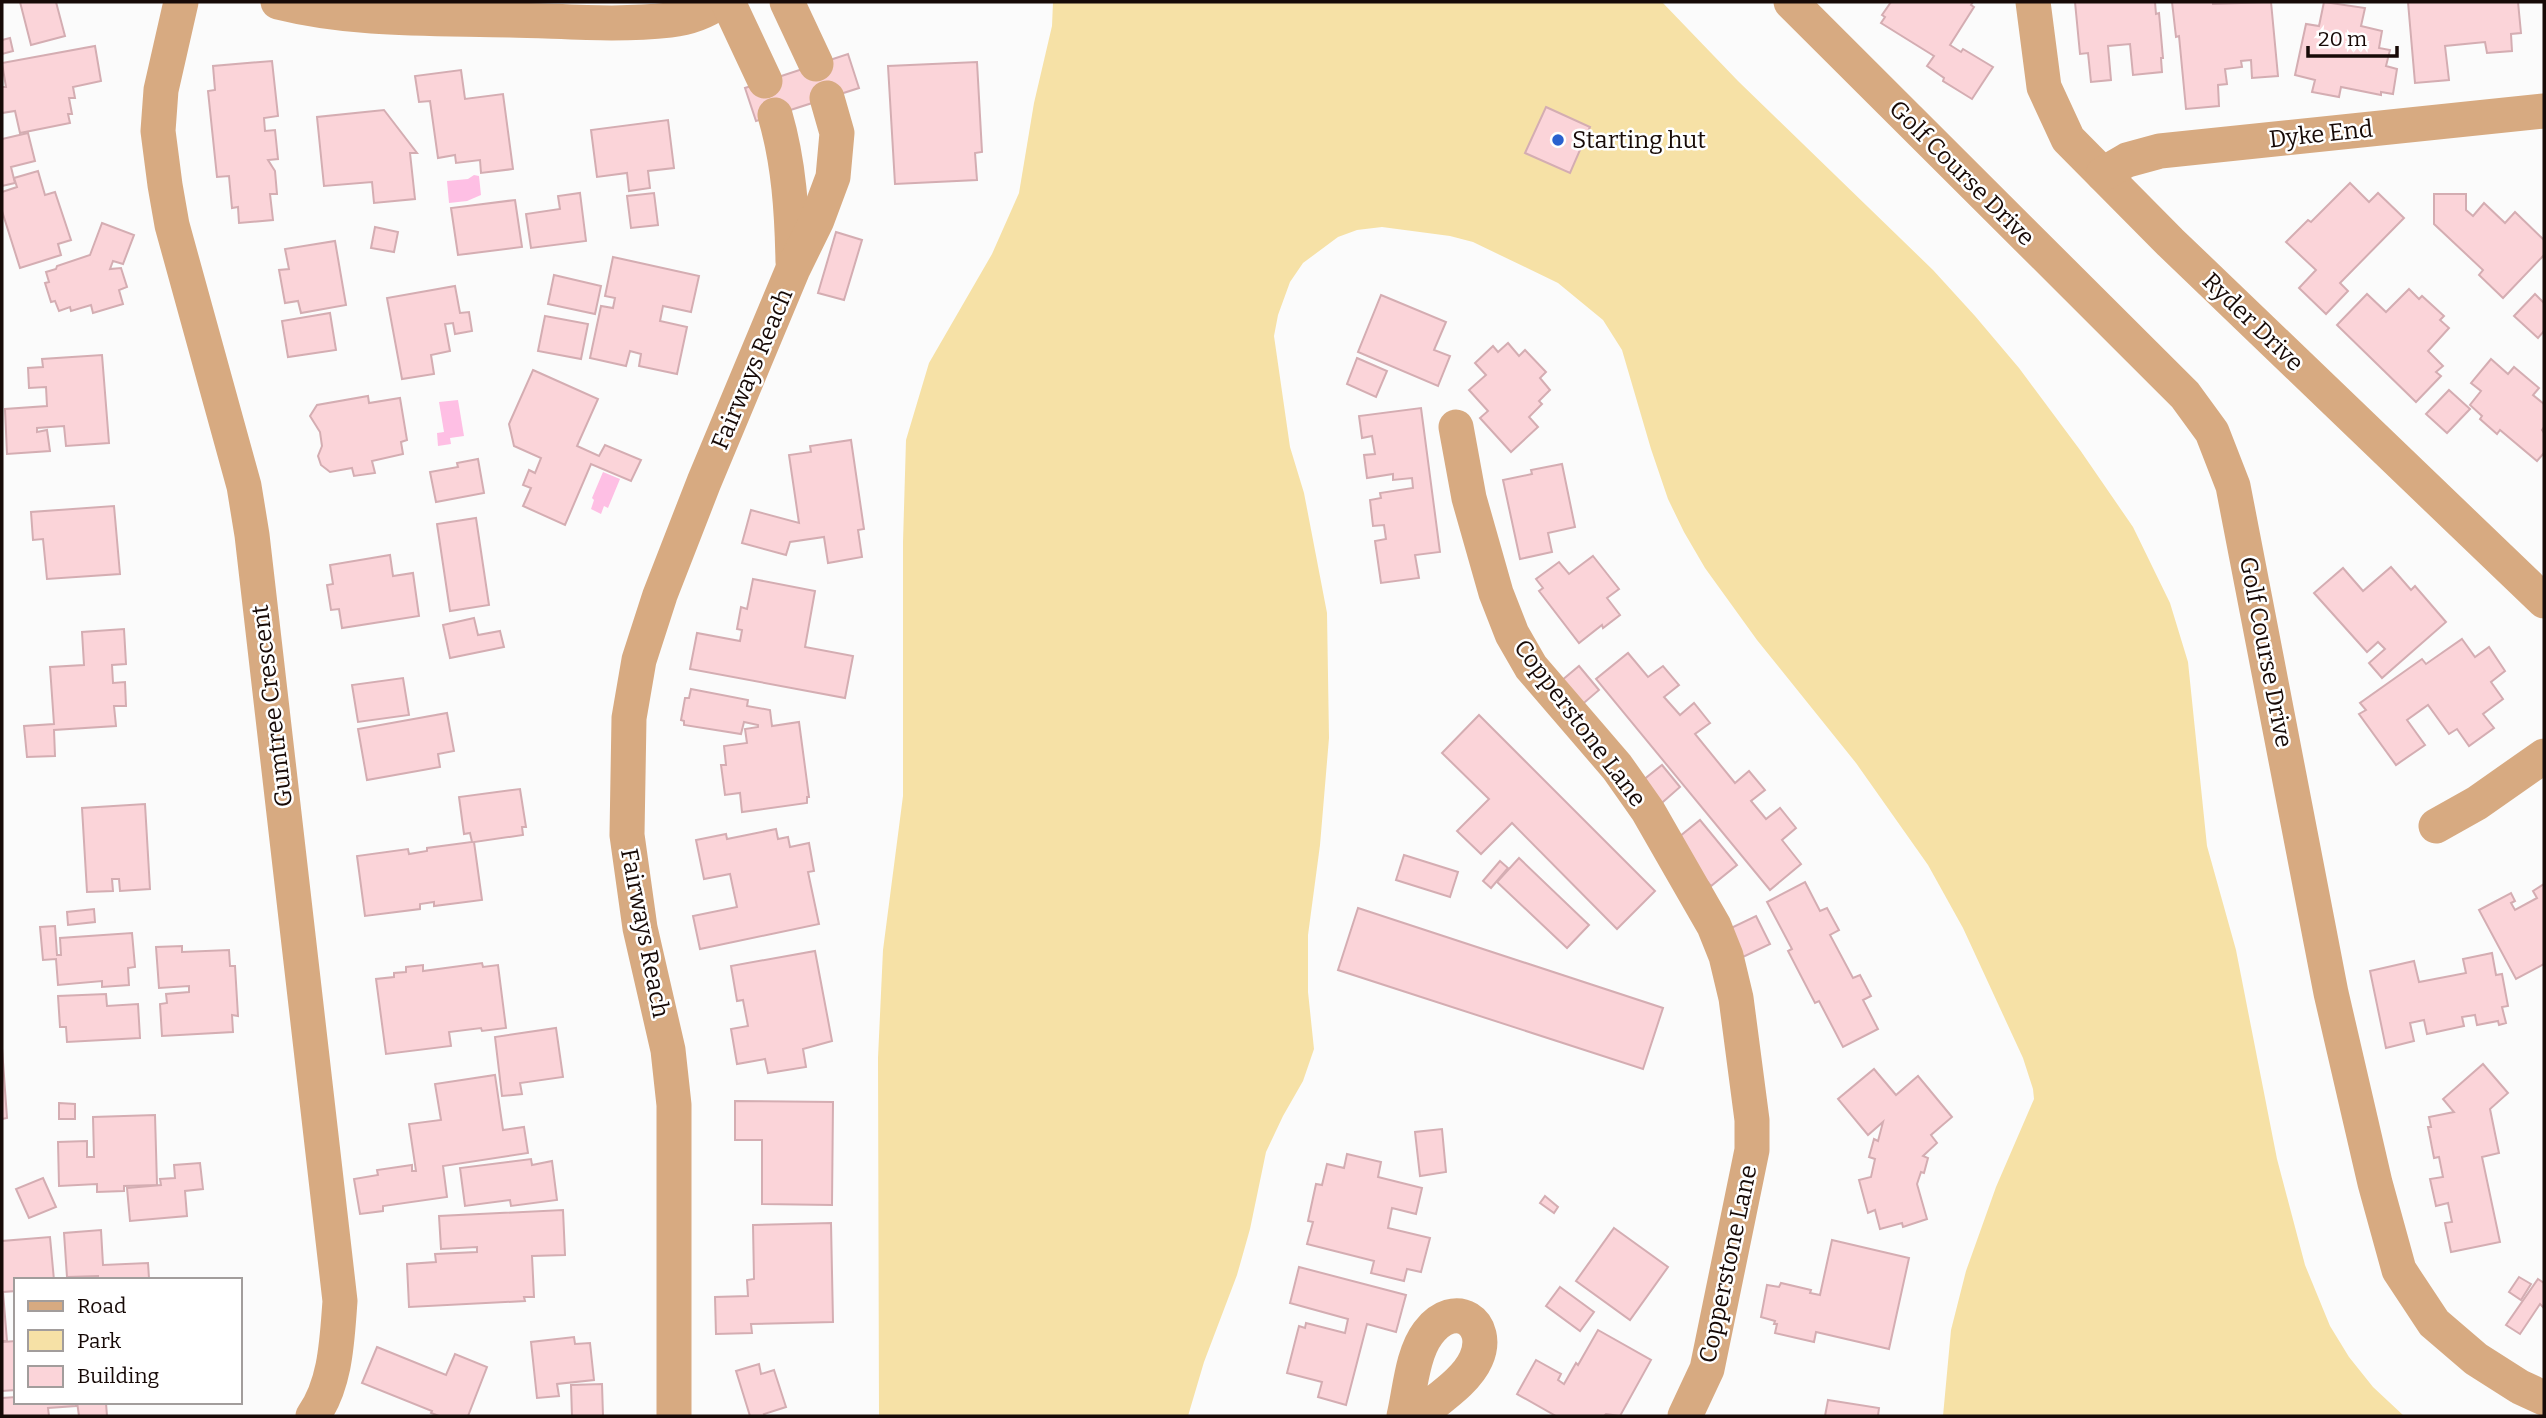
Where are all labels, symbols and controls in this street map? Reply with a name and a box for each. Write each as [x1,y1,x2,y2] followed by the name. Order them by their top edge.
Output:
[2308,14,2397,58] scale bar
[2318,26,2367,52] text: 20 m
[1884,95,2040,251] street label: Golf Course Drive
[2268,115,2374,153] street label: Dyke End
[1572,126,1706,154] place label: Starting hut
[1550,132,1566,148] marker: Starting hut
[2197,267,2309,377] street label: Ryder Drive
[706,284,798,453] street label: Fairways Reach
[2234,554,2298,750] street label: Golf Course Drive
[246,603,298,809] street label: Gumtree Crescent
[1508,634,1652,812] street label: Copperstone Lane
[615,846,675,1020] street label: Fairways Reach
[1693,1162,1763,1366] street label: Copperstone Lane
[14,1278,242,1404] legend
[77,1293,126,1319] text: Road
[77,1328,121,1354] text: Park
[77,1363,160,1389] text: Building

